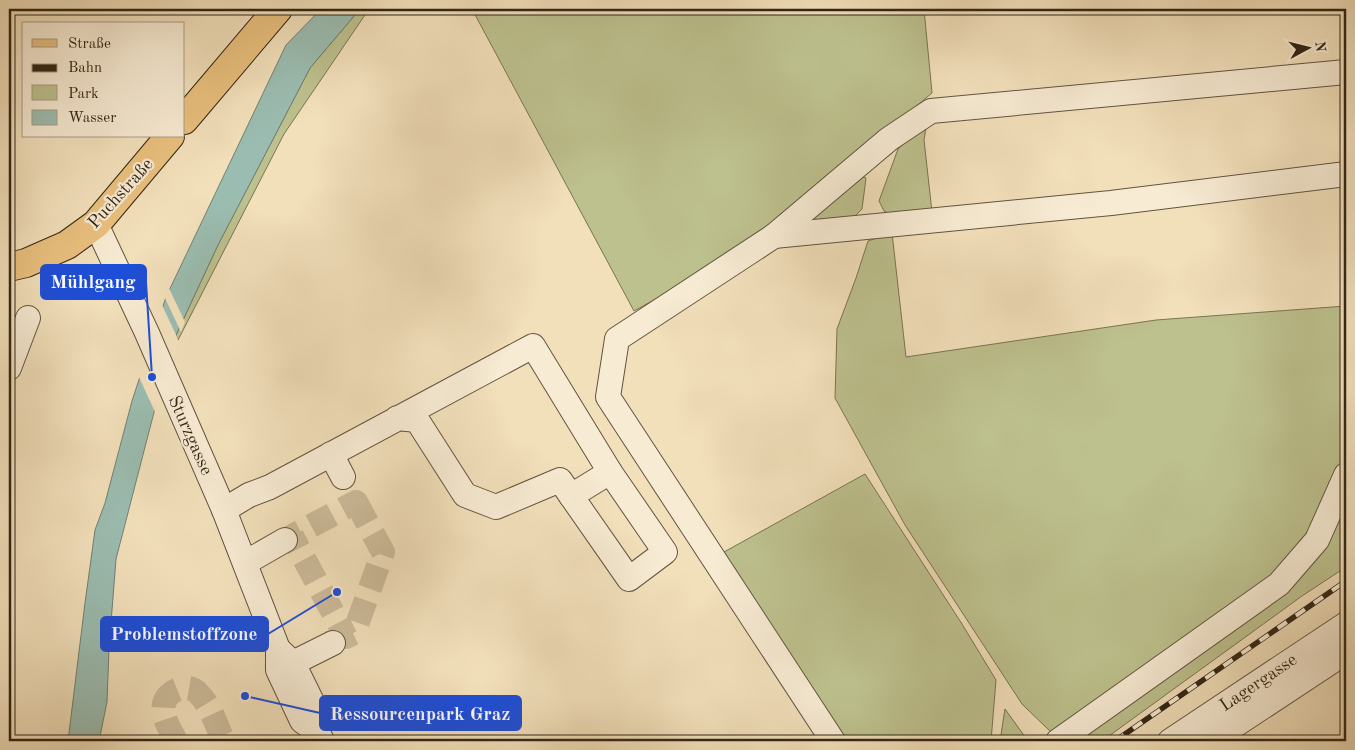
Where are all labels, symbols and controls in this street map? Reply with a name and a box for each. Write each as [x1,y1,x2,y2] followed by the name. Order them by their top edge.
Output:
[22,22,185,138] legend
[1282,22,1332,72] north arrow
[68,37,111,52] text: Straße
[1312,40,1328,53] text: N
[68,61,102,76] text: Bahn
[68,87,99,102] text: Park
[68,111,116,126] text: Wasser
[85,155,157,232] street label: Puchstraße
[41,265,146,299] callout: Mühlgang
[50,274,136,293] text: Mühlgang
[165,393,216,478] street label: Sturzgasse
[101,617,268,651] callout: Problemstoffzone
[110,626,258,645] text: Problemstoffzone
[1217,651,1300,715] street label: Lagergasse
[320,696,521,730] callout: Ressourcenpark Graz
[330,706,510,725] text: Ressourcenpark Graz

